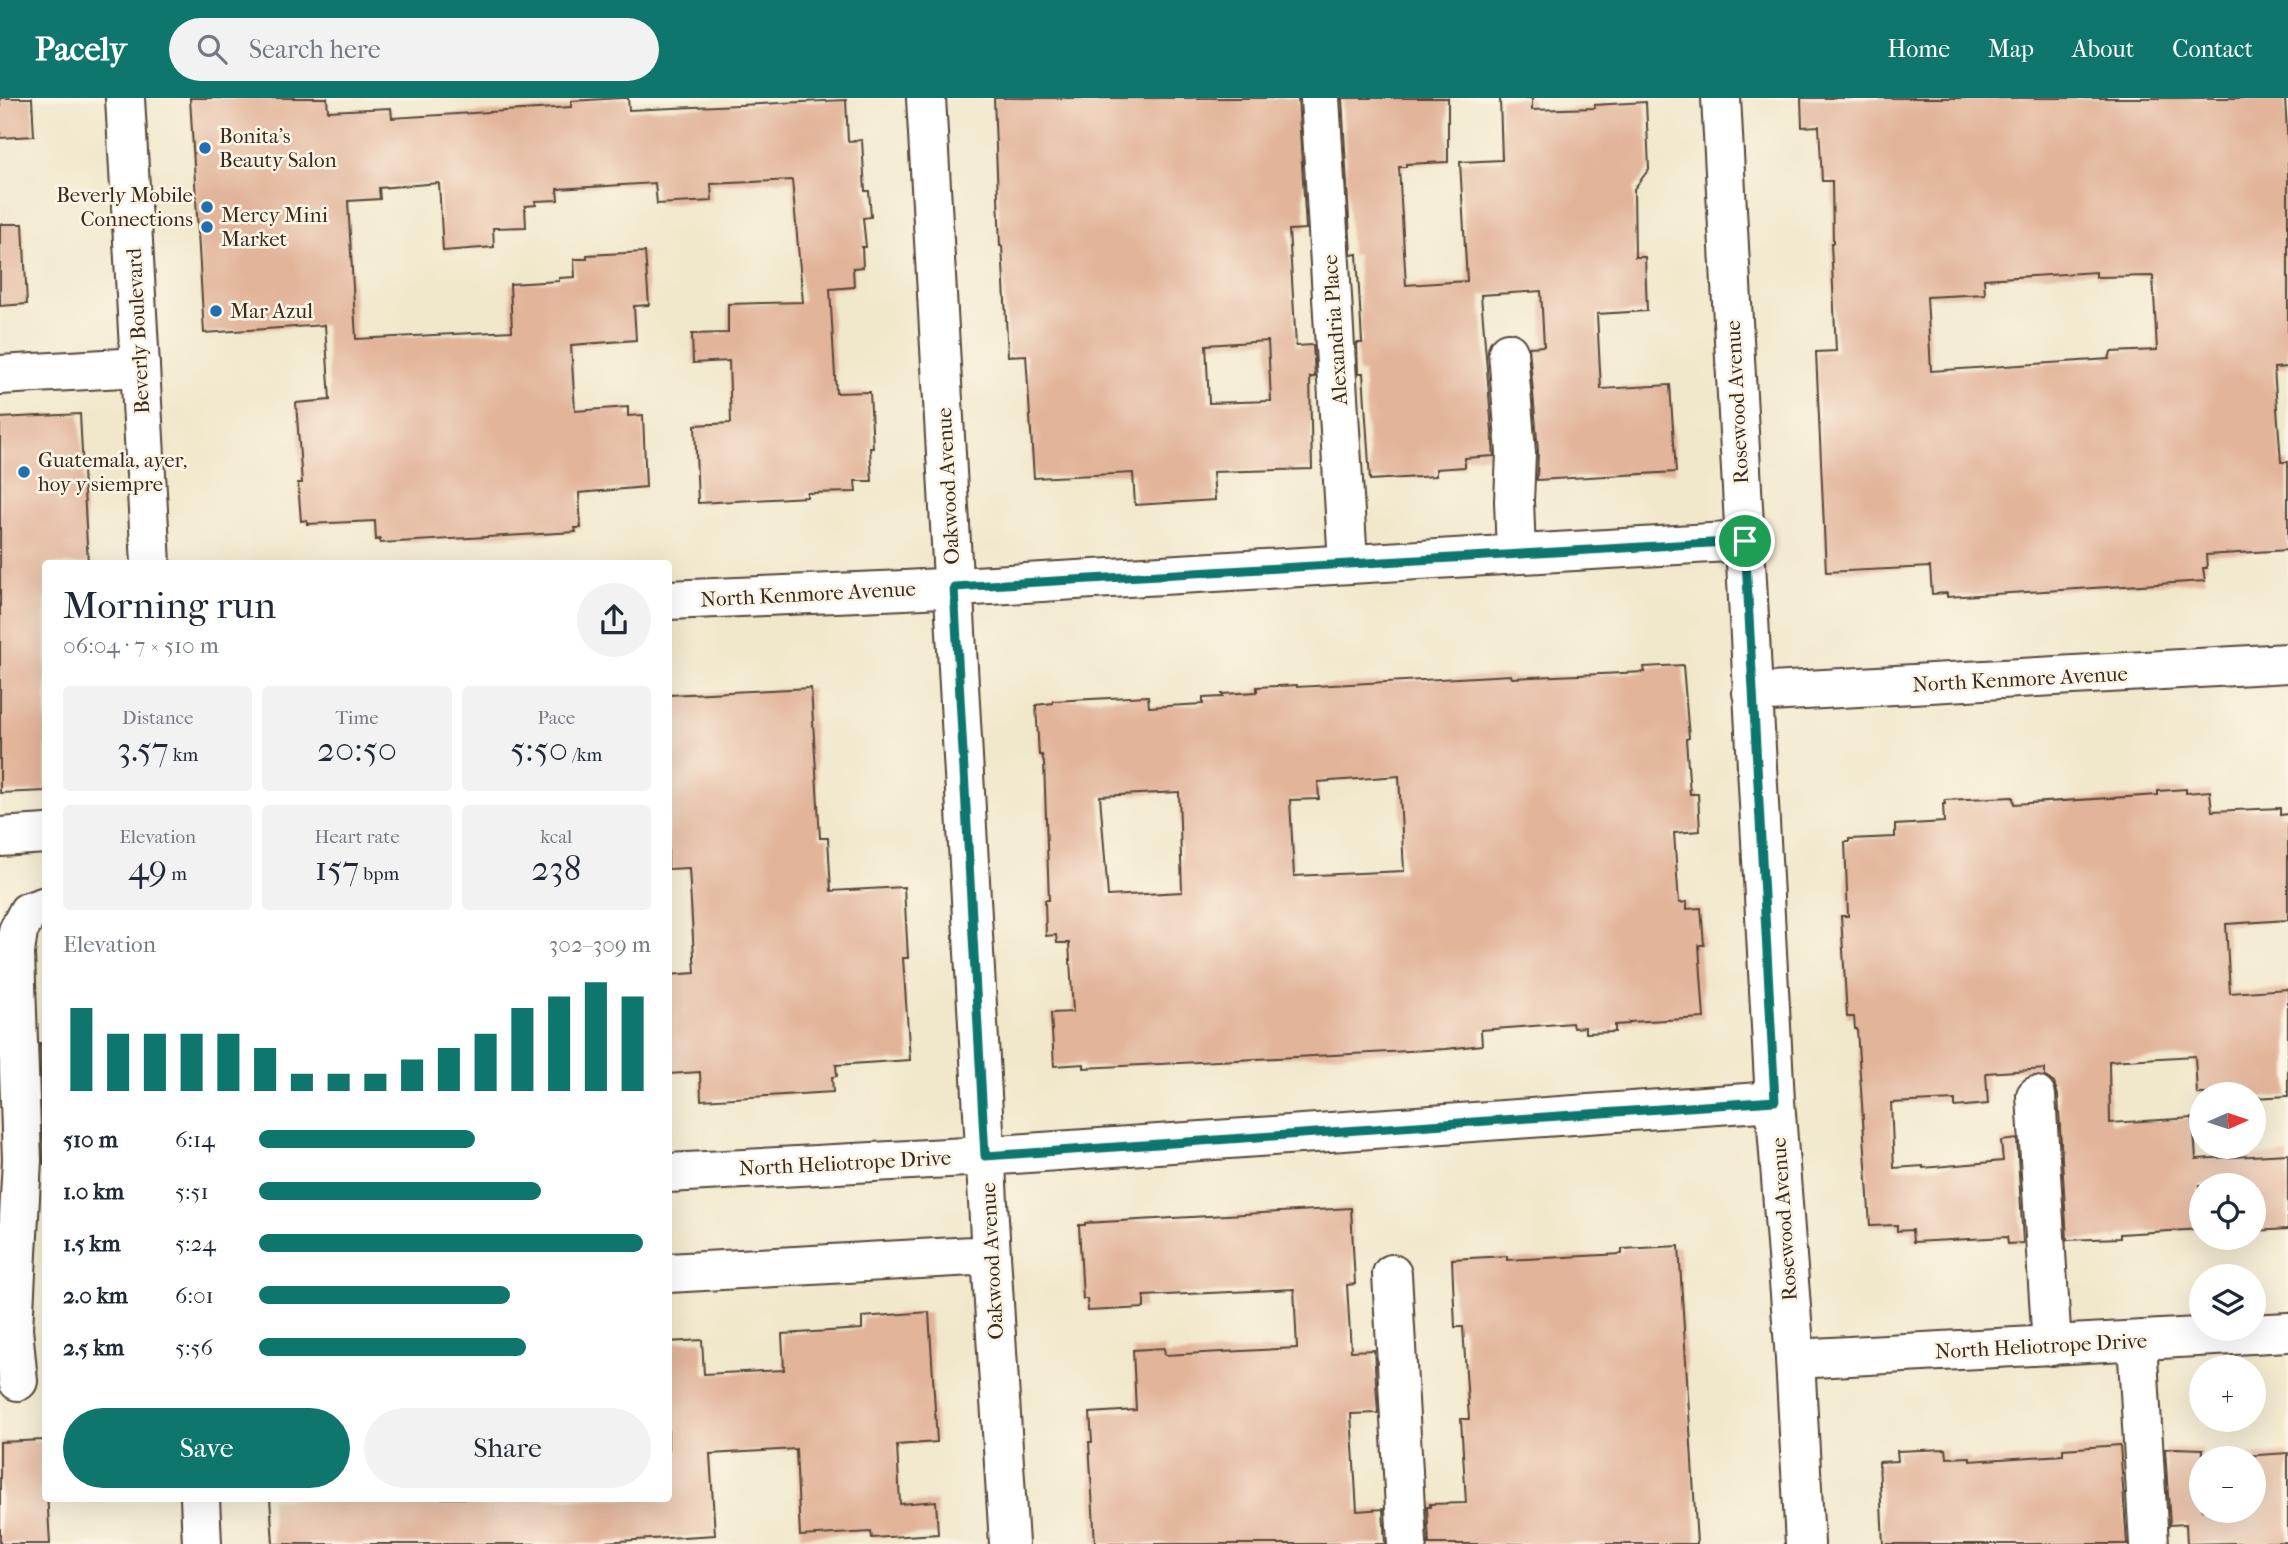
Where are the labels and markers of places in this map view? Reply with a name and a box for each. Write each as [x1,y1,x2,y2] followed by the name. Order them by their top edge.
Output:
[219,124,337,172] place label: Bonita's Beauty Salon
[197,140,213,156] marker: Bonita's Beauty Salon
[56,183,193,231] place label: Beverly Mobile Connections
[199,199,215,215] marker: Beverly Mobile Connections
[221,203,328,251] place label: Mercy Mini Market
[199,219,215,235] marker: Mercy Mini Market
[230,299,313,323] place label: Mar Azul
[208,303,224,319] marker: Mar Azul
[38,448,187,496] place label: Guatemala, ayer, hoy y siempre
[16,464,32,480] marker: Guatemala, ayer, hoy y siempre
[1715,511,1775,571] pin

